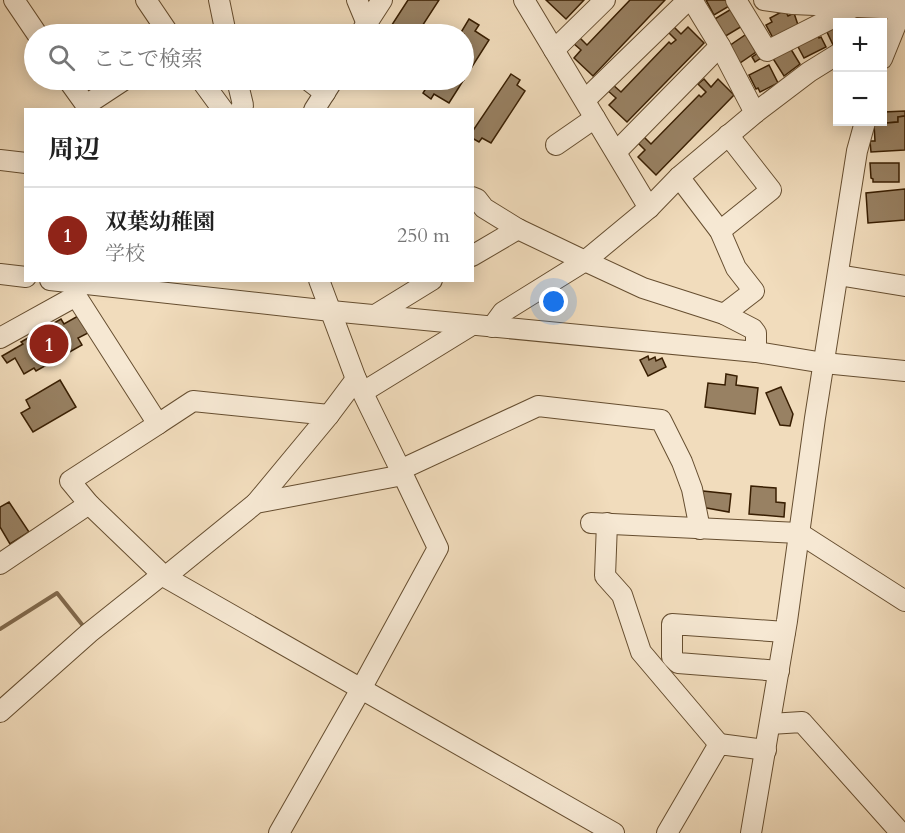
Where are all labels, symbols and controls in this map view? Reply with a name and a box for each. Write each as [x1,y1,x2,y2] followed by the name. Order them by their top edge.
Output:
[833,18,887,126] map controls
[833,18,887,72] button: +
[24,24,474,90] search box
[45,41,78,74] icon: search
[93,44,203,74] text: ここで検索
[833,72,887,126] button: −
[48,132,100,167] text: 周辺
[105,207,215,237] text: 双葉幼稚園
[62,222,73,249] text: 1
[397,222,450,249] text: 250 m
[105,240,145,267] text: 学校
[539,287,568,316] your location
[29,322,68,366] pin: 1

